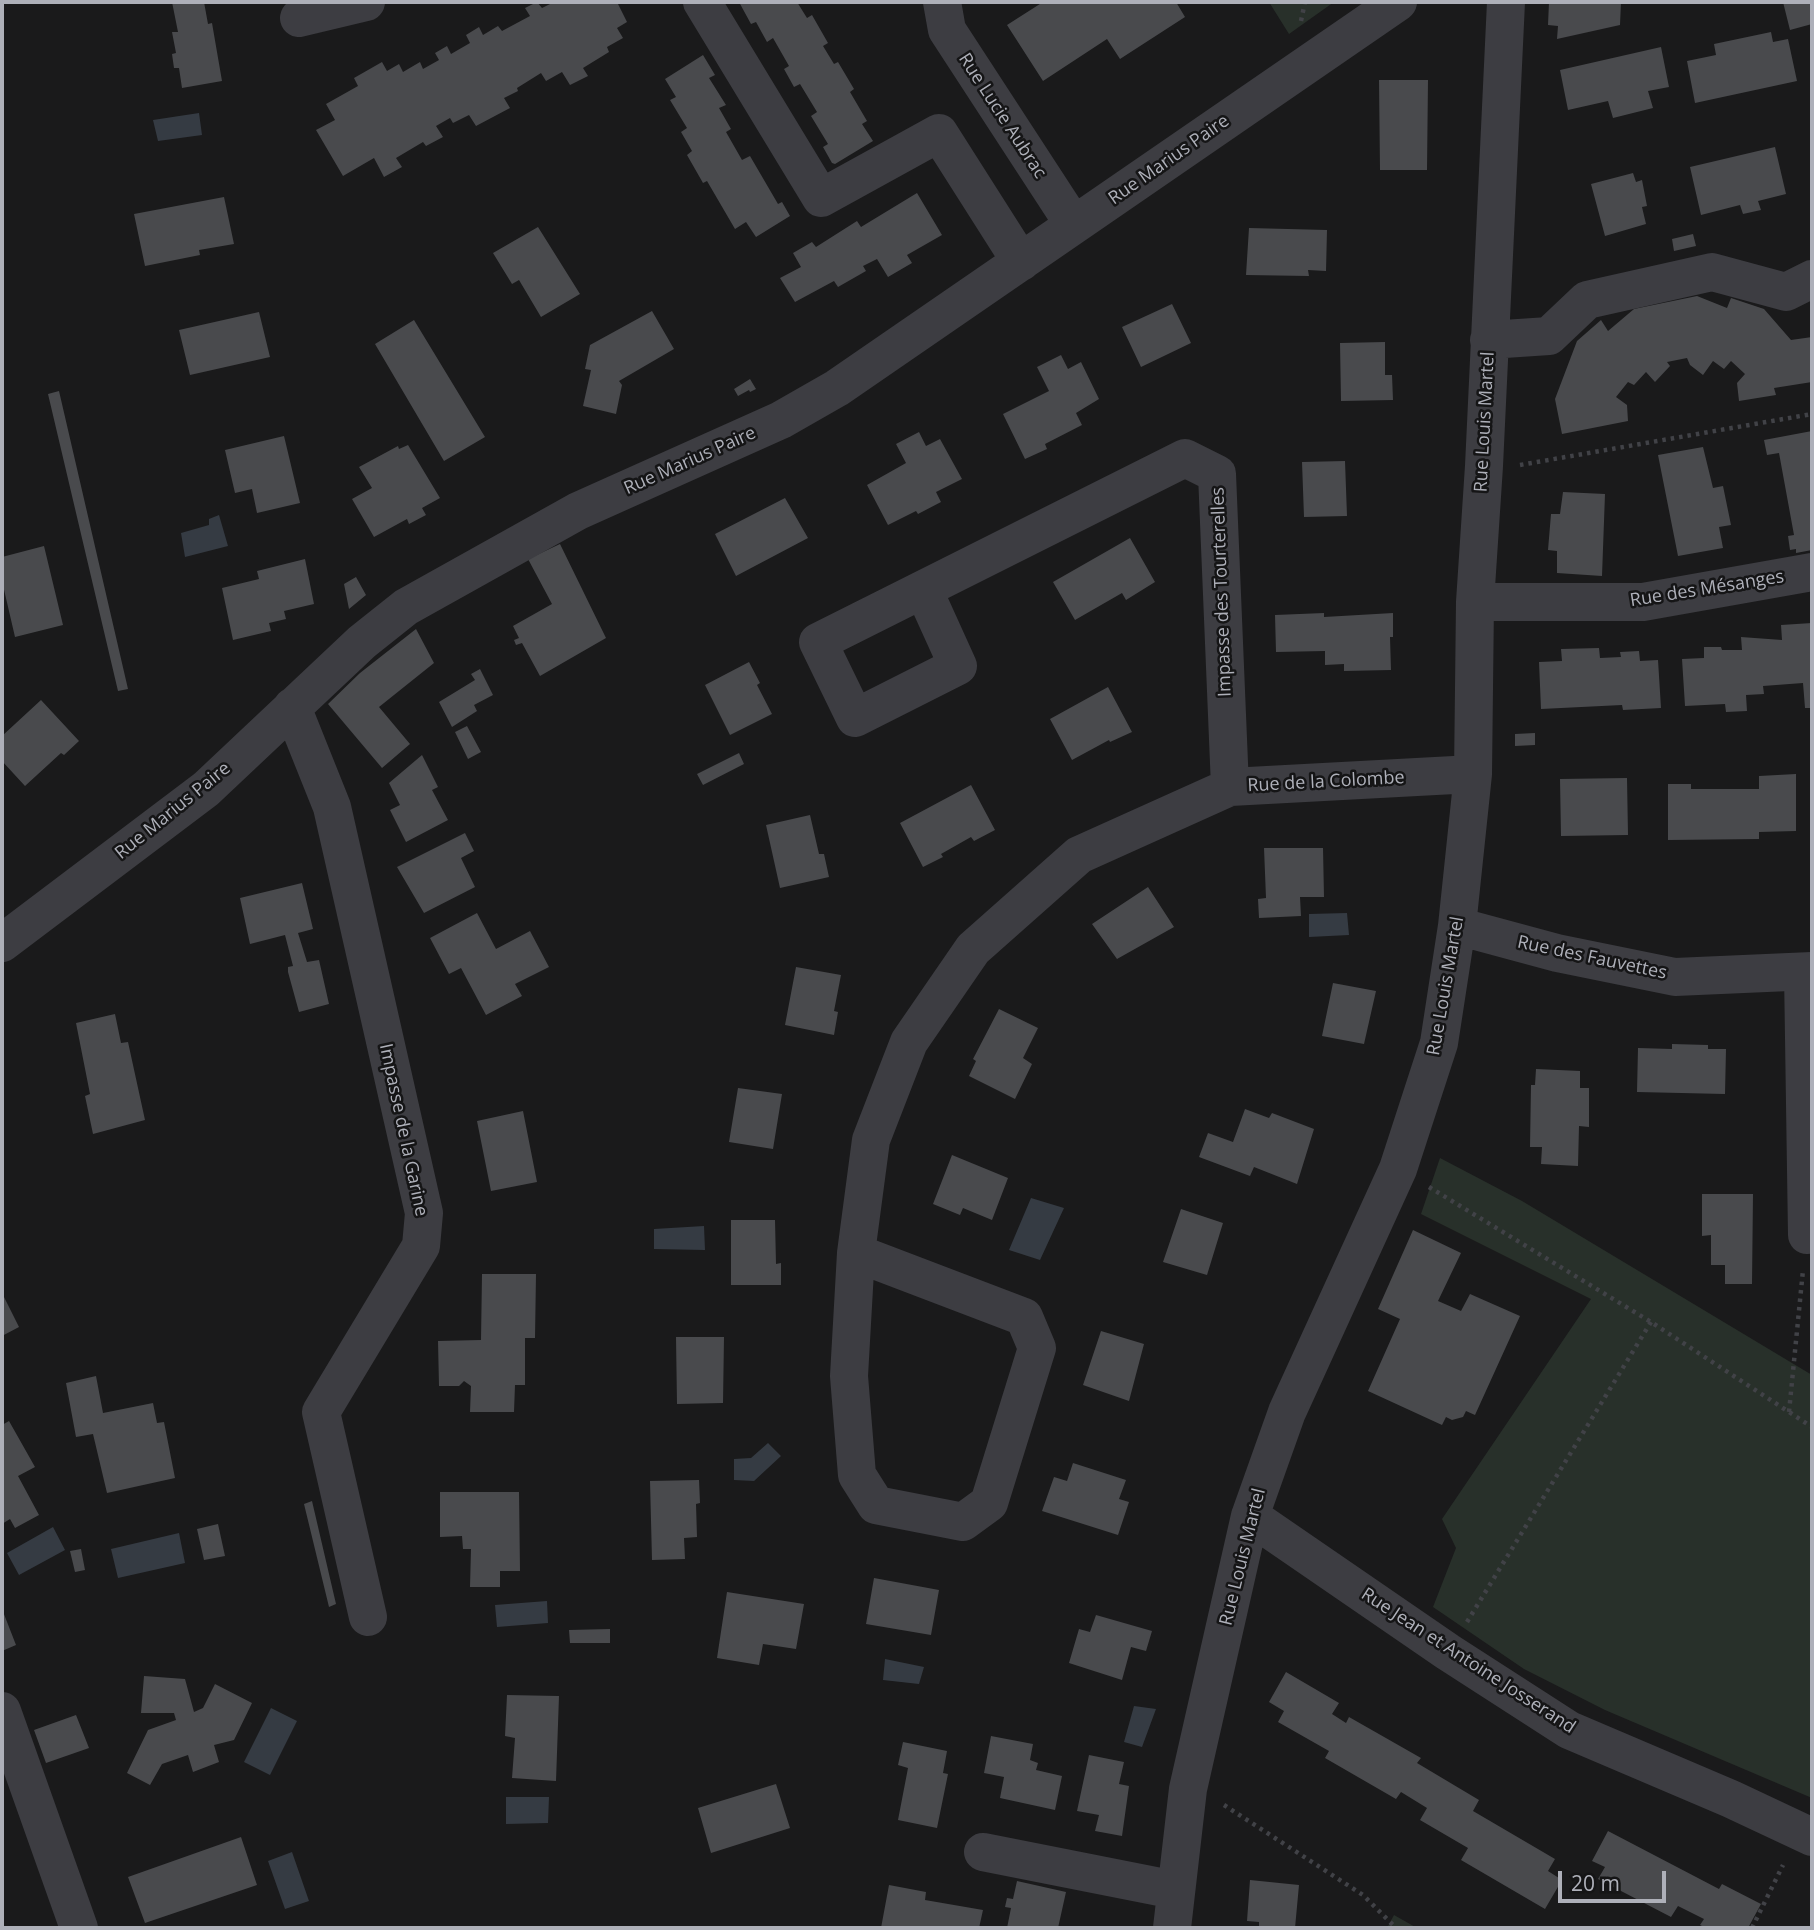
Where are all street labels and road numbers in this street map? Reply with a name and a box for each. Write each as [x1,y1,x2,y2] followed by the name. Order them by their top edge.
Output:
[954,49,1050,183] street label: Rue Lucie Aubrac
[1105,110,1233,210] street label: Rue Marius Paire
[1471,351,1499,493] street label: Rue Louis Martel
[621,422,759,500] street label: Rue Marius Paire
[1208,487,1236,697] street label: Impasse des Tourterelles
[1628,566,1786,612] street label: Rue des Mésanges
[111,758,235,864] street label: Rue Marius Paire
[1247,767,1405,797] street label: Rue de la Colombe
[1423,915,1469,1057] street label: Rue Louis Martel
[1515,932,1669,984] street label: Rue des Fauvettes
[374,1042,432,1218] street label: Impasse de la Garine
[1216,1486,1270,1628] street label: Rue Louis Martel
[1357,1584,1579,1738] street label: Rue Jean et Antoine Josserand

